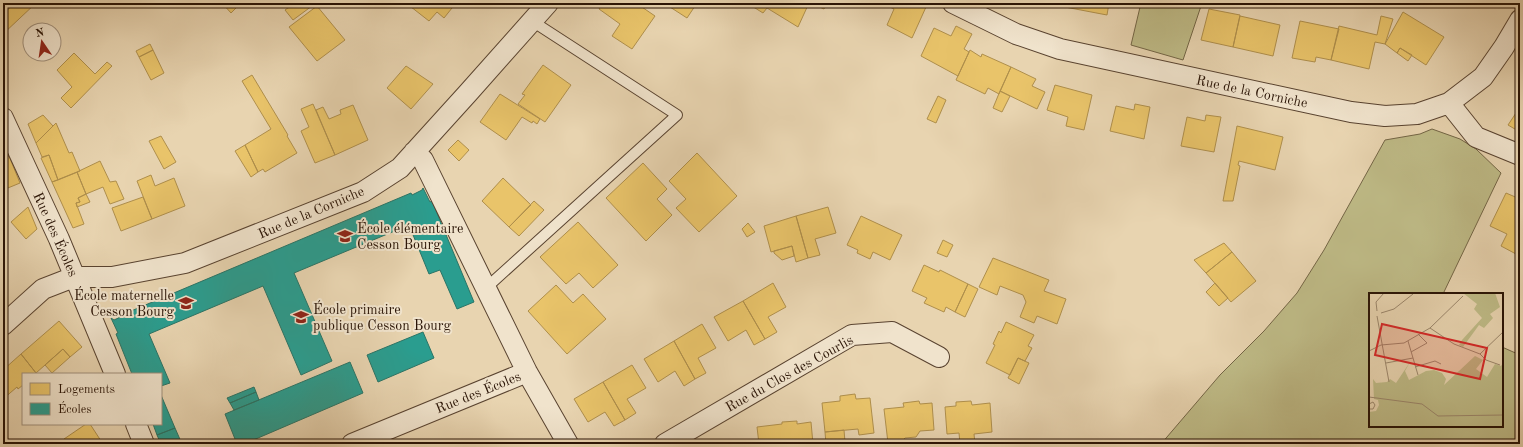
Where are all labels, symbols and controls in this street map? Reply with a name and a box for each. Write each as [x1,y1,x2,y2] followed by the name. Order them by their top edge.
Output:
[22,22,62,62] north arrow
[35,27,46,40] text: N
[1195,73,1309,111] street label: Rue de la Corniche
[256,184,366,242] street label: Rue de la Corniche
[30,189,83,279] street label: Rue des Écoles
[357,219,463,252] place label: École élémentaire Cesson Bourg
[336,227,354,245] school or university icon: École élémentaire Cesson Bourg
[74,286,174,319] place label: École maternelle Cesson Bourg
[1369,293,1503,427] inset map
[177,294,195,312] school or university icon: École maternelle Cesson Bourg
[313,300,452,333] place label: École primaire publique Cesson Bourg
[292,308,310,326] school or university icon: École primaire publique Cesson Bourg
[723,333,856,415] street label: Rue du Clos des Courlis
[433,367,523,416] street label: Rue des Écoles
[22,373,162,425] legend
[58,384,115,396] text: Logements
[58,401,91,416] text: Écoles

